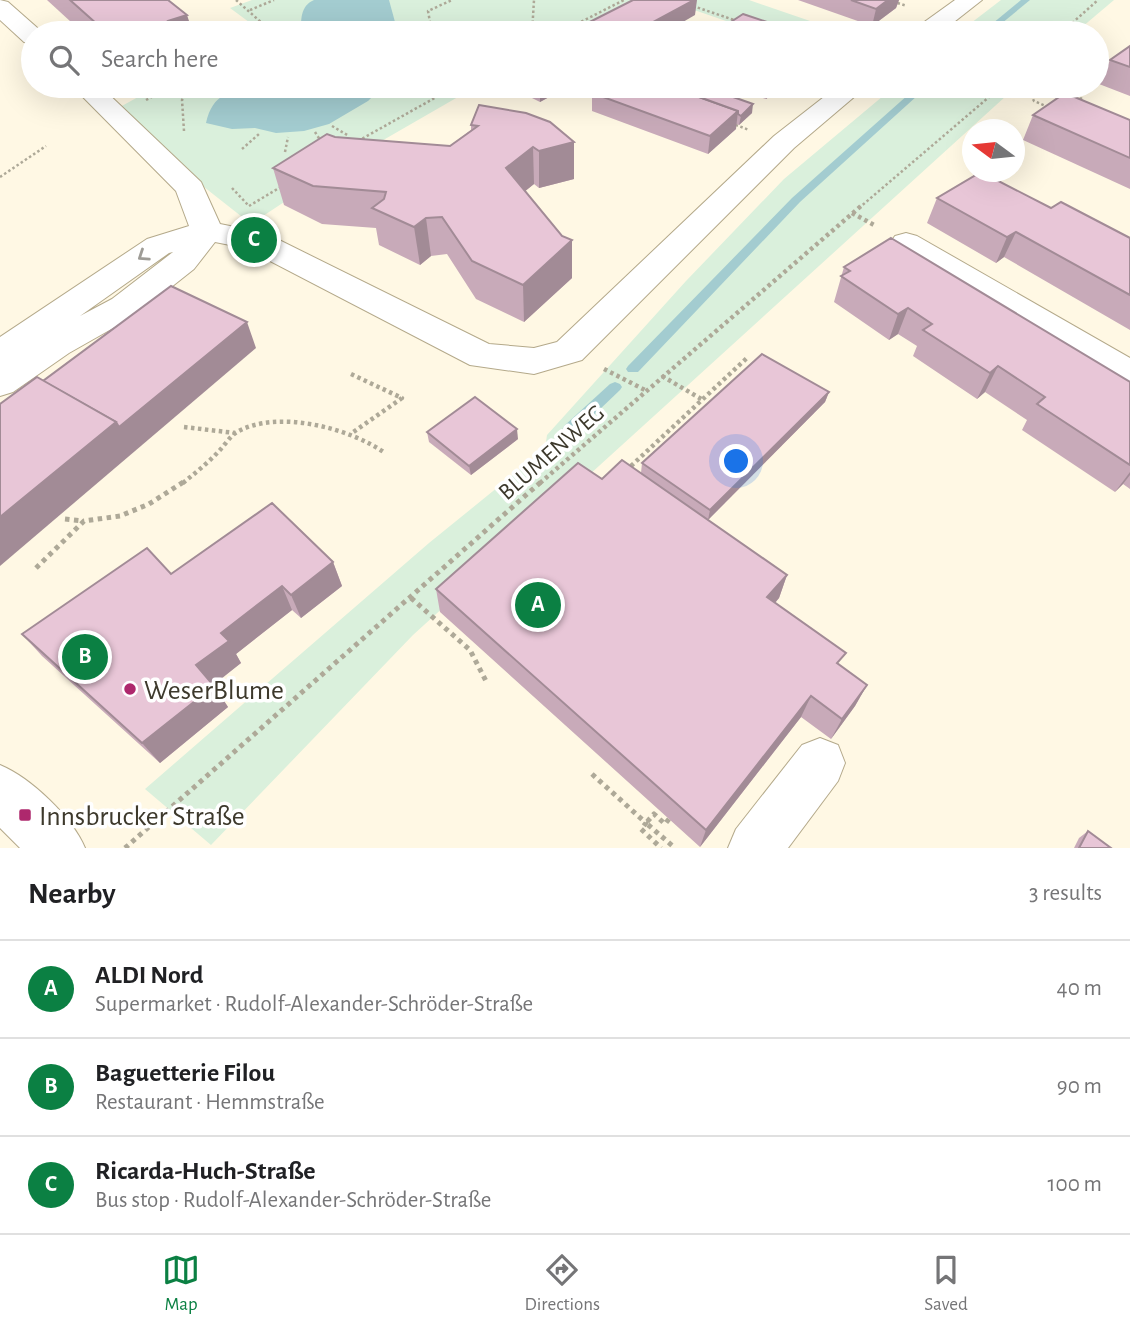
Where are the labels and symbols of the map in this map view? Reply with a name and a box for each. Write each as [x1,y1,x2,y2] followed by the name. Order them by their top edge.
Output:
[962,119,1025,182] north arrow
[231,214,277,266] pin: C
[138,248,151,261] one-way arrow
[494,401,609,505] street label: BLUMENWEG
[719,444,753,478] your location
[515,579,561,631] pin: A
[62,631,108,683] pin: B
[144,677,284,705] place label: WeserBlume
[122,681,138,697] marker: WeserBlume
[39,803,245,831] place label: Innsbrucker Straße
[17,807,33,823] marker: Innsbrucker Straße

